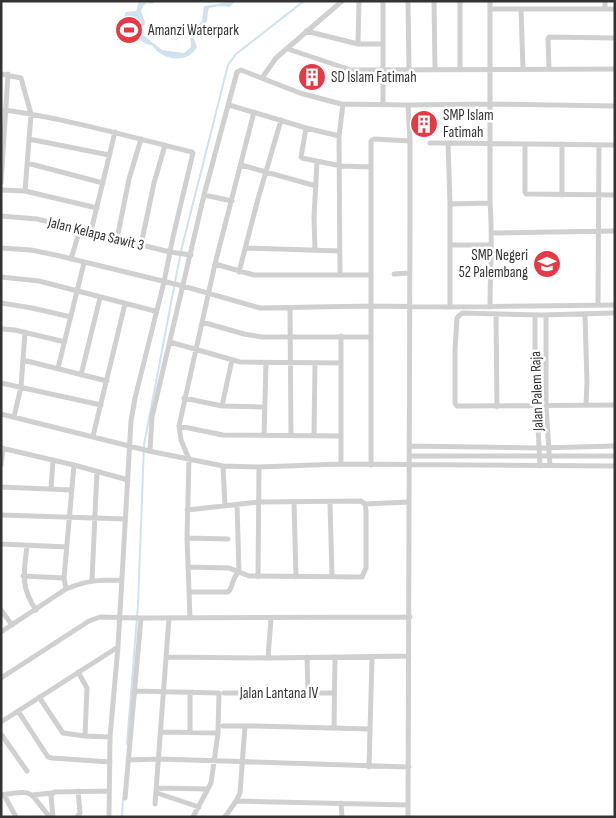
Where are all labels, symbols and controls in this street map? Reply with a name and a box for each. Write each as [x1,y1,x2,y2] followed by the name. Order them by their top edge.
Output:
[114,15,144,45] sports icon: Amanzi Waterpark
[147,21,239,40] place label: Amanzi Waterpark
[297,62,327,92] building icon: SD Islam Fatimah
[331,68,417,87] place label: SD Islam Fatimah
[443,106,494,142] place label: SMP Islam Fatimah
[409,109,439,139] building icon: SMP Islam Fatimah
[45,213,146,255] street label: Jalan Kelapa Sawit 3
[459,246,528,282] place label: SMP Negeri 52 Palembang
[532,249,562,279] school or university icon: SMP Negeri 52 Palembang
[526,351,548,432] street label: Jalan Palem Raja
[239,684,319,703] street label: Jalan Lantana IV

